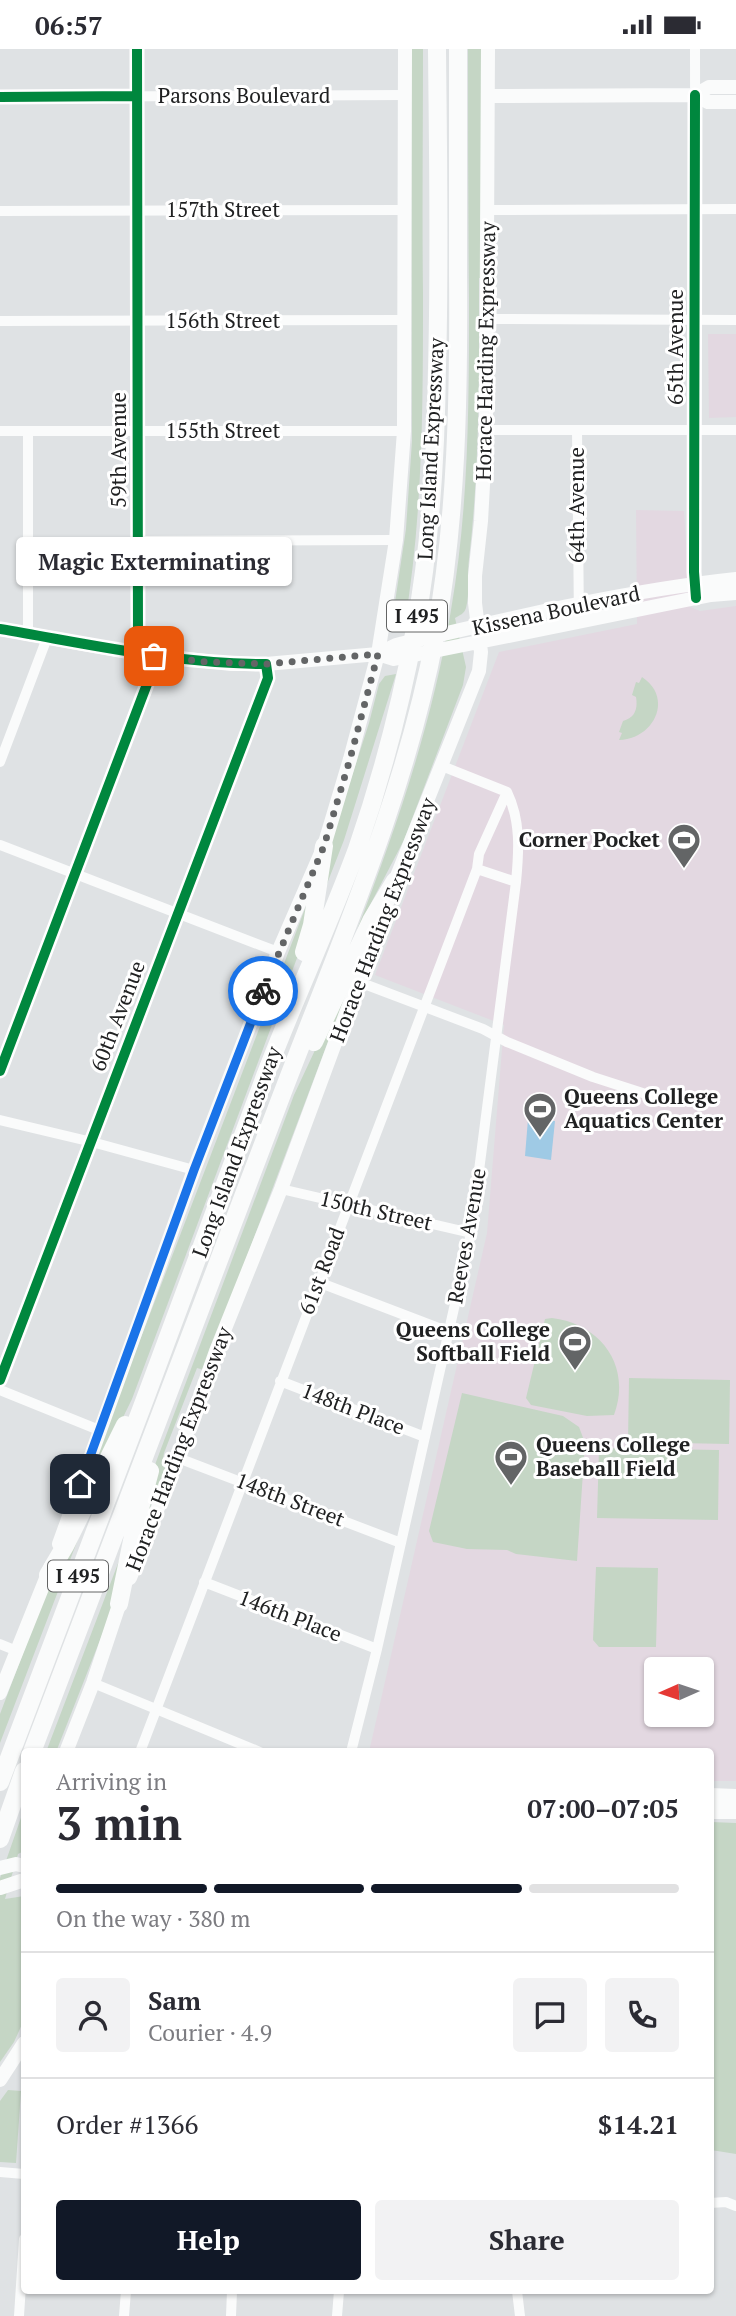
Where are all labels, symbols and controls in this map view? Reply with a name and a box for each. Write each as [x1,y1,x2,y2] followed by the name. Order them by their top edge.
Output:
[35,8,103,42] text: 06:57
[158,81,331,109] street label: Parsons Boulevard
[166,195,280,223] street label: 157th Street
[469,221,501,481] street label: Horace Harding Expressway
[661,289,689,405] street label: 65th Avenue
[166,306,281,334] street label: 156th Street
[410,337,450,561] street label: Long Island Expressway
[104,392,132,508] street label: 59th Avenue
[166,416,281,444] street label: 155th Street
[562,447,590,563] street label: 64th Avenue
[16,537,292,586] callout: Magic Exterminating
[38,546,270,577] text: Magic Exterminating
[469,578,643,641] street label: Kissena Boulevard
[387,601,447,631] road number: I 495
[124,626,184,686] pin
[135,637,173,675] icon: bag
[322,793,442,1046] street label: Horace Harding Expressway
[665,821,703,870] sports icon: Corner Pocket
[519,825,661,853] place label: Corner Pocket
[83,956,151,1075] street label: 60th Avenue
[228,956,298,1026] courier
[244,972,282,1010] icon: bike
[185,1042,287,1261] street label: Long Island Expressway
[564,1082,723,1134] place label: Queens College Aquatics Center
[521,1090,559,1139] sports icon: Queens College Aquatics Center
[440,1166,492,1306] street label: Reeves Avenue
[317,1183,436,1237] street label: 150th Street
[292,1223,351,1318] street label: 61st Road
[396,1315,550,1367] place label: Queens College Softball Field
[118,1322,238,1575] street label: Horace Harding Expressway
[556,1323,594,1372] sports icon: Queens College Softball Field
[298,1376,409,1441] street label: 148th Place
[536,1430,690,1482] place label: Queens College Baseball Field
[492,1438,530,1487] sports icon: Queens College Baseball Field
[50,1454,110,1514] pin
[61,1465,99,1503] icon: home
[232,1465,349,1533] street label: 148th Street
[48,1561,108,1591] road number: I 495
[235,1583,346,1648] street label: 146th Place
[644,1657,714,1727] north arrow
[644,1657,714,1727] map controls
[56,1766,167,1797] text: Arriving in
[527,1791,679,1825] text: 07:00–07:05
[56,1792,182,1853] text: 3 min
[56,1903,250,1934] text: On the way · 380 m
[56,1978,130,2052] button: person
[513,1978,587,2052] button: chat
[605,1978,679,2052] button: phone
[148,1983,201,2017] text: Sam
[148,2017,272,2048] text: Courier · 4.9
[56,2107,198,2141] text: Order #1366
[598,2107,679,2141] text: $14.21
[56,2200,361,2280] button: Help
[375,2200,679,2280] button: Share

